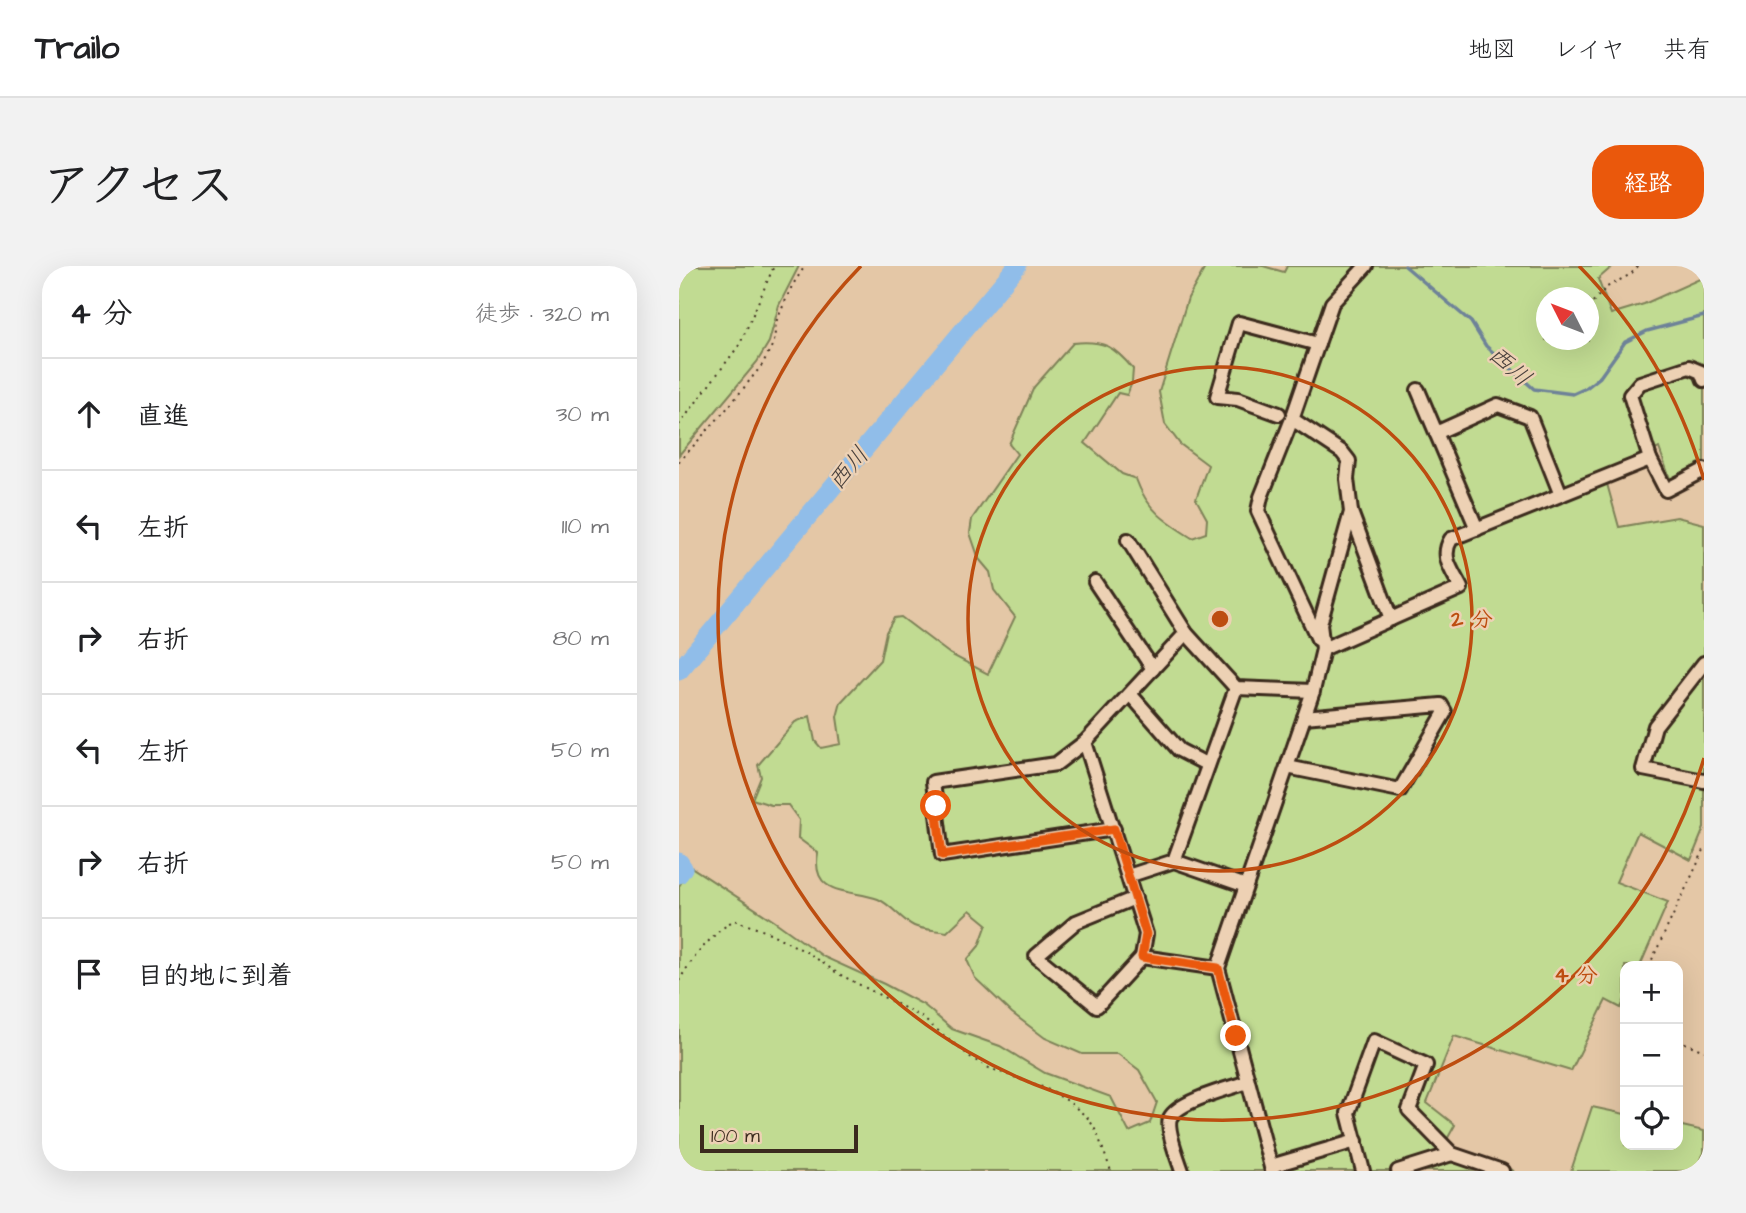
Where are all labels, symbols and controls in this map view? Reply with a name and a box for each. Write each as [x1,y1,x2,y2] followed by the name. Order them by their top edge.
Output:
[35,25,119,71] text: Trailo
[1468,33,1516,67] text: 地図
[1554,33,1625,67] text: レイヤ
[1663,33,1711,67] text: 共有
[1592,145,1704,219] button: 経路
[42,153,235,221] text: アクセス
[1536,287,1599,350] north arrow
[70,293,132,335] text: 4 分
[475,298,609,330] text: 徒歩 · 320 m
[1480,338,1539,395] water label: 西川
[70,395,108,433] icon: ahead
[137,398,189,434] text: 直進
[556,398,609,430] text: 30 m
[820,439,877,498] water label: 西川
[70,507,108,545] icon: left
[137,510,189,546] text: 左折
[561,510,609,542] text: 110 m
[1450,605,1493,634] text: 2 分
[1208,607,1232,631] centre of rings
[70,619,108,657] icon: right
[137,622,189,658] text: 右折
[552,622,609,654] text: 80 m
[70,731,108,769] icon: left
[137,734,189,770] text: 左折
[551,734,609,766] text: 50 m
[920,790,951,821] route start
[70,843,108,881] icon: right
[137,846,189,882] text: 右折
[551,846,609,878] text: 50 m
[70,955,108,993] icon: arrive
[137,958,293,994] text: 目的地に到着
[1554,961,1598,990] text: 4 分
[1620,961,1683,1150] map controls
[1620,961,1683,1024] button: +
[1220,1020,1251,1051] route end
[1620,1024,1683,1087] button: −
[1620,1087,1683,1150] button: locate
[700,1122,857,1154] scale bar
[711,1123,760,1150] text: 100 m

